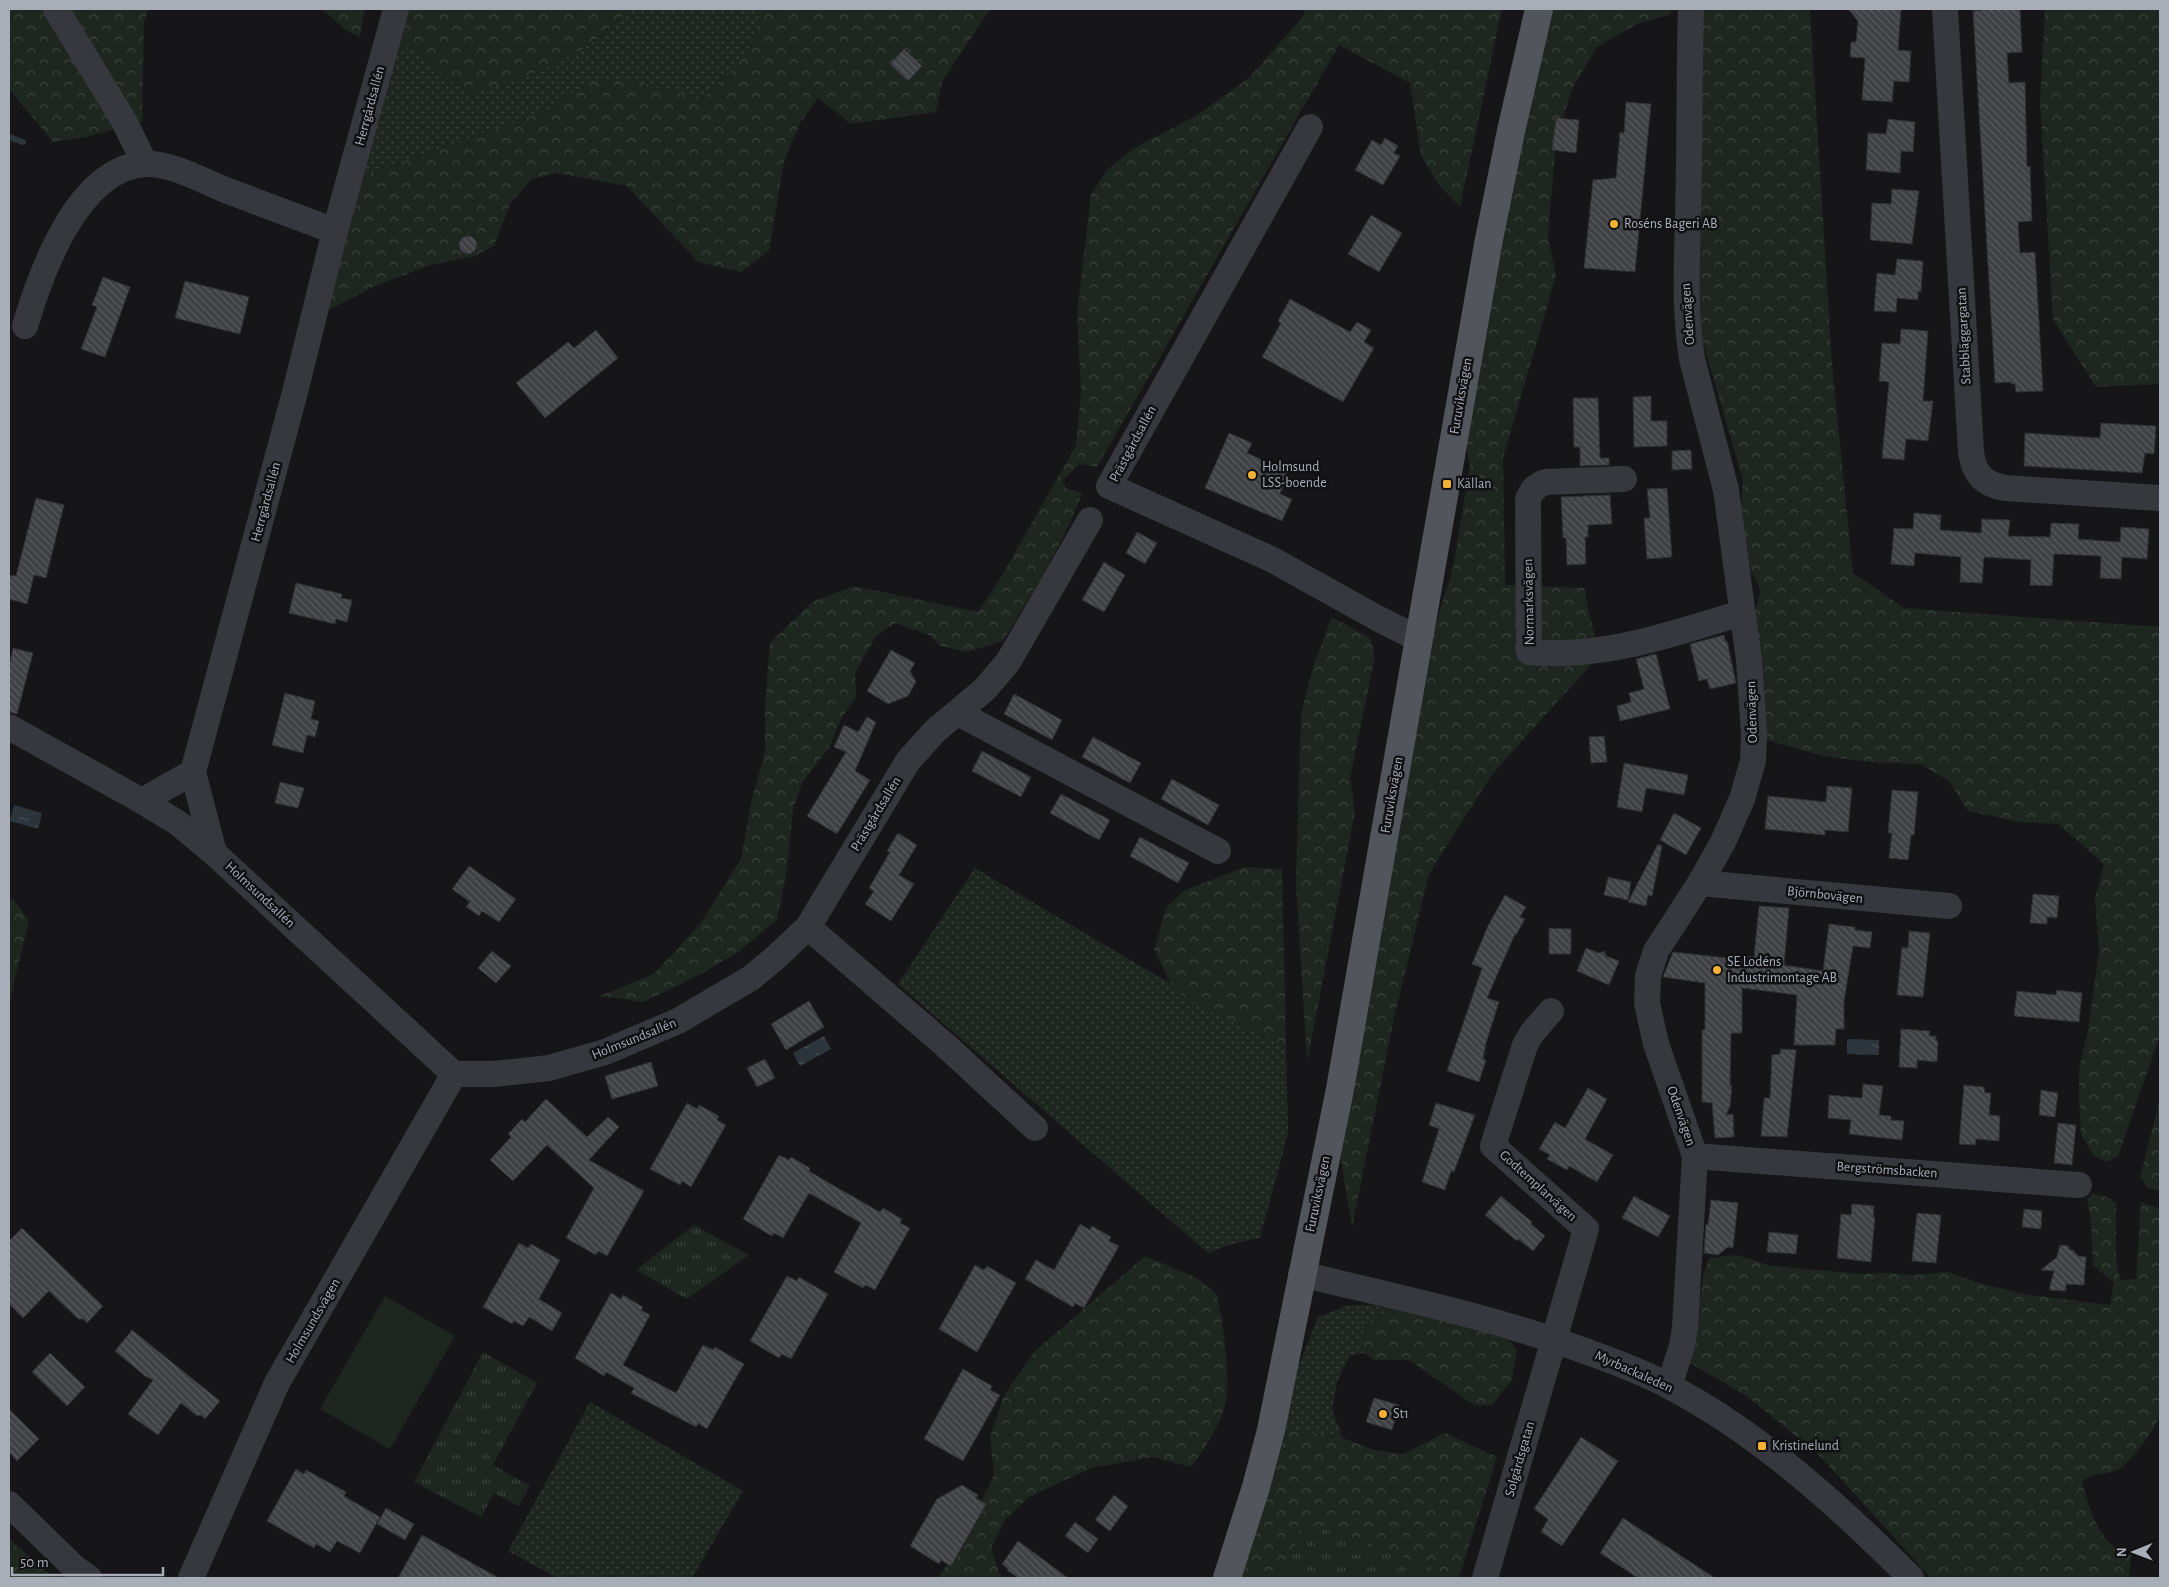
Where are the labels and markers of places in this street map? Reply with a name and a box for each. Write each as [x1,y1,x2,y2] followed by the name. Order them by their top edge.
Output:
[1624,217,1718,231] place label: Roséns Bageri AB
[1608,218,1620,230] marker: Roséns Bageri AB
[1262,460,1327,490] place label: Holmsund LSS-boende
[1246,469,1258,481] marker: Holmsund LSS-boende
[1457,477,1491,491] place label: Källan
[1441,478,1453,490] marker: Källan
[1727,955,1837,985] place label: SE Lodéns Industrimontage AB
[1711,964,1723,976] marker: SE Lodéns Industrimontage AB
[1393,1407,1409,1421] place label: St1
[1377,1408,1389,1420] marker: St1
[1772,1439,1839,1453] place label: Kristinelund
[1756,1440,1768,1452] marker: Kristinelund

